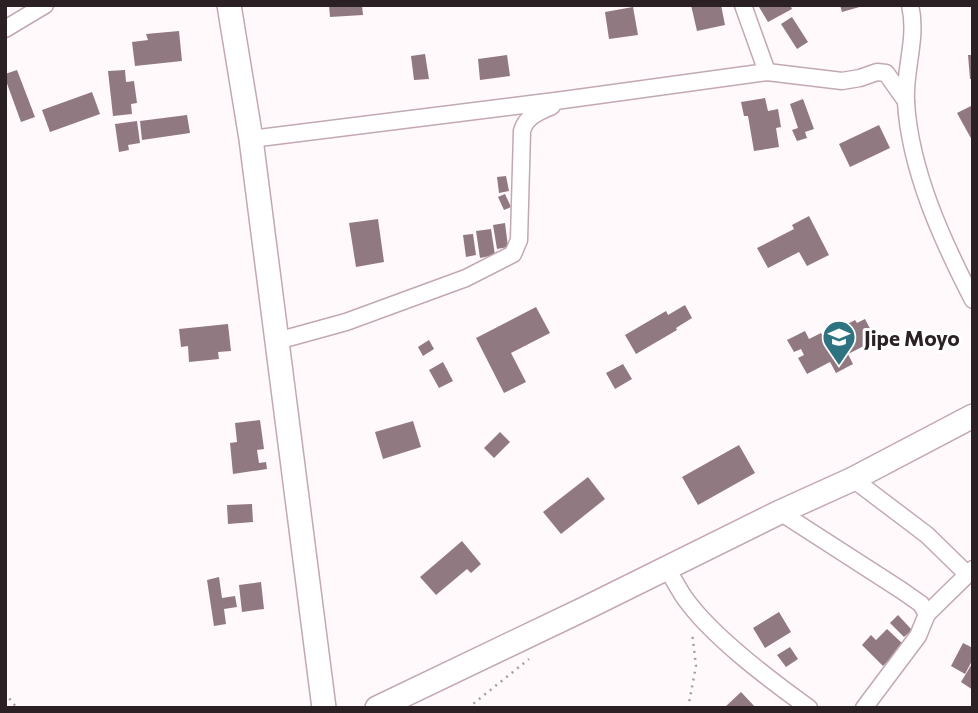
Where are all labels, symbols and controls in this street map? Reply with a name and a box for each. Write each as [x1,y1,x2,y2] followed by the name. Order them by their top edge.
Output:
[820,318,858,367] school or university icon: Jipe Moyo
[864,325,960,350] place label: Jipe Moyo

